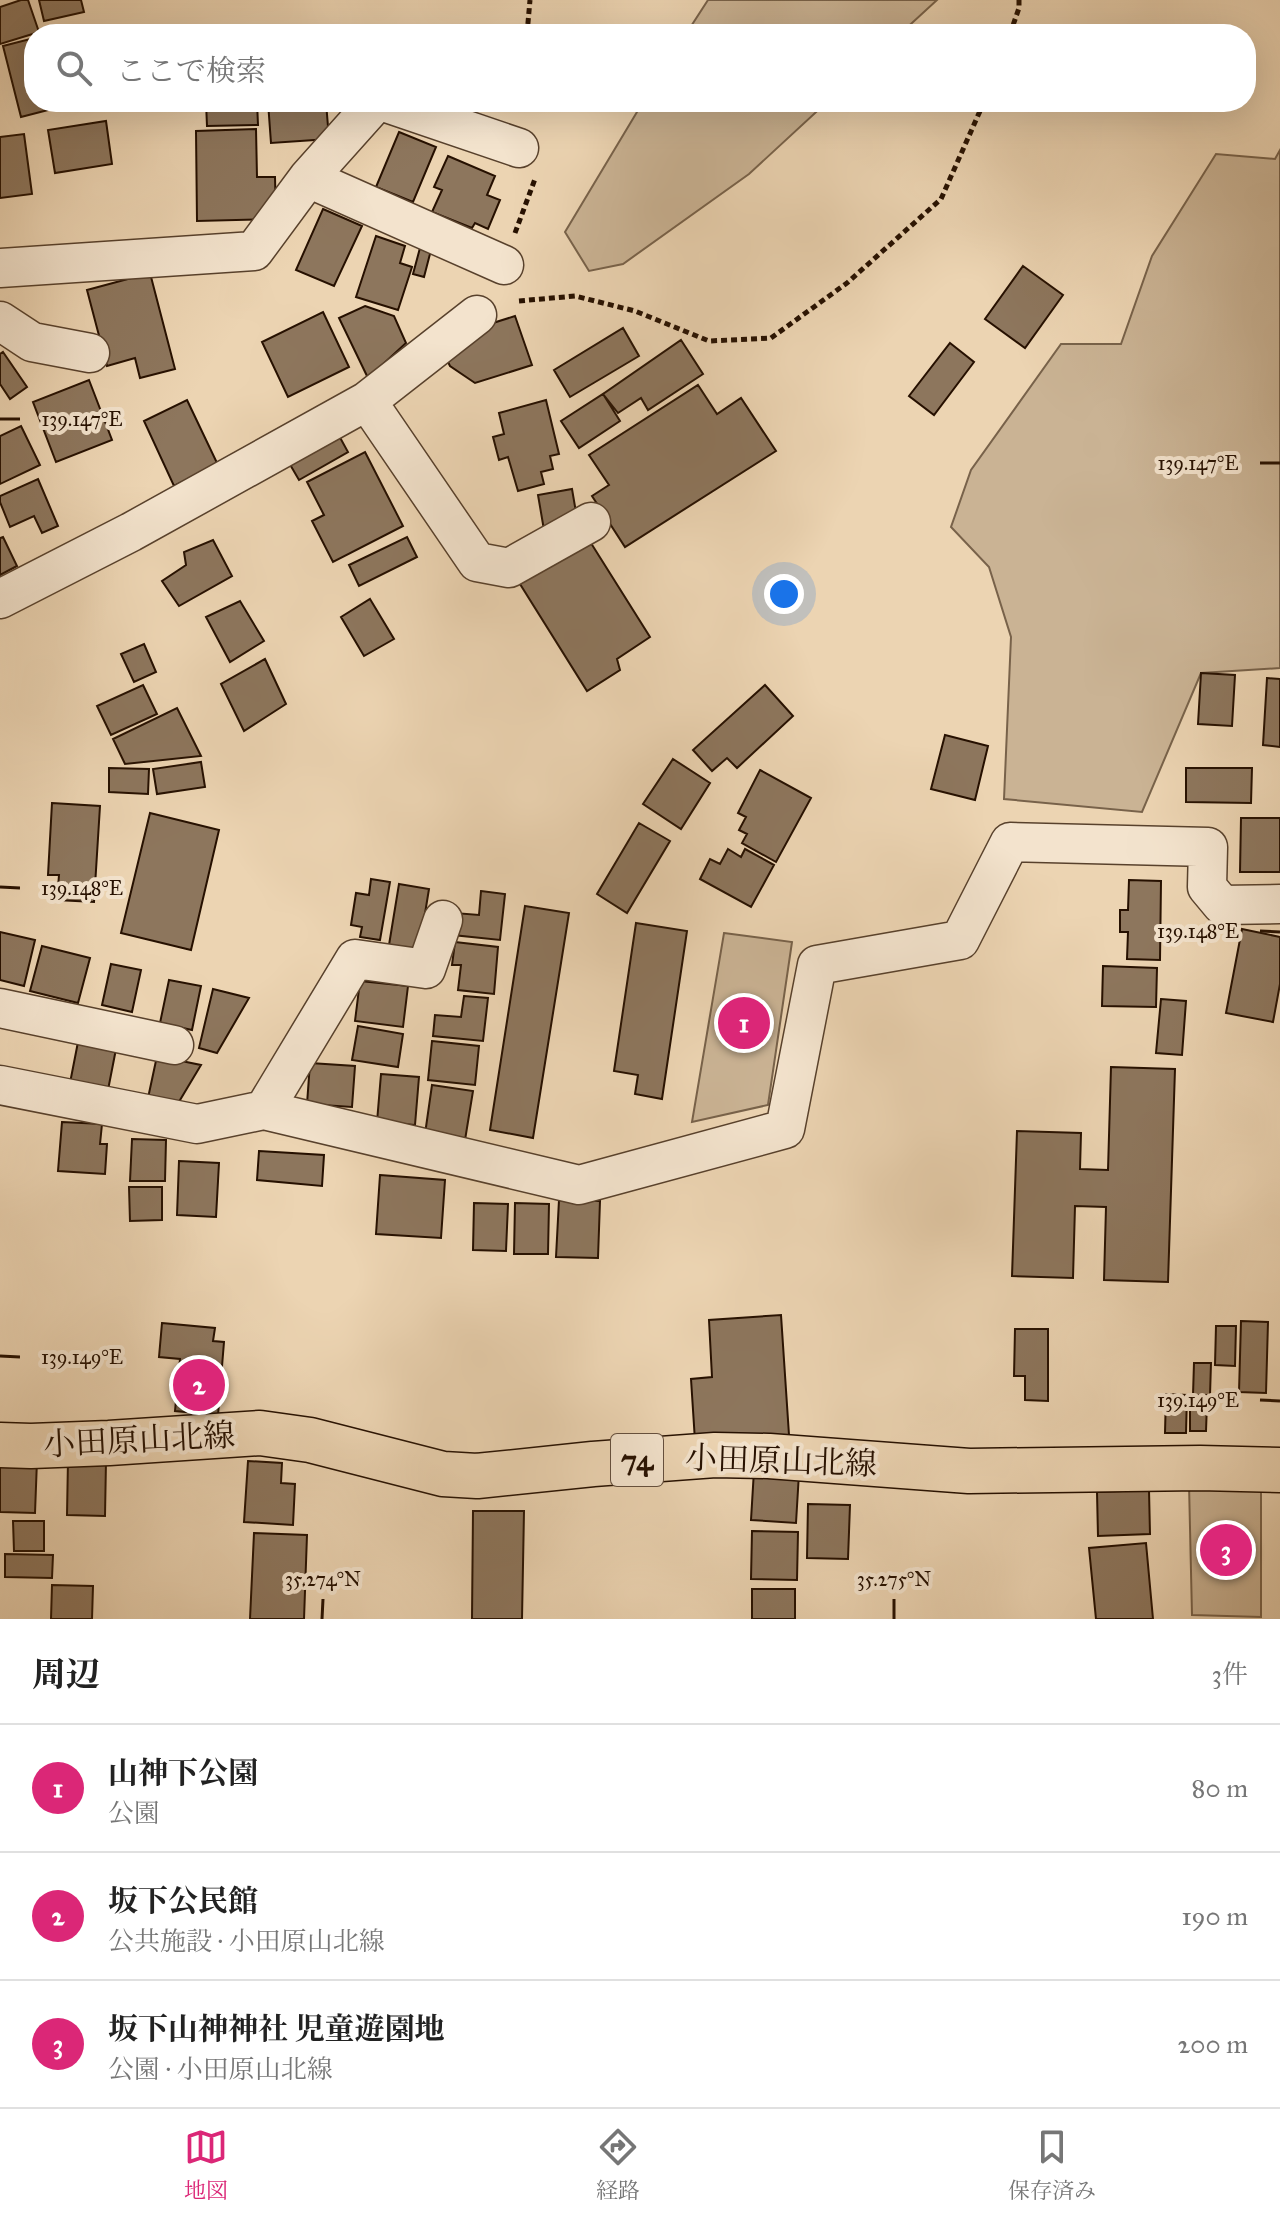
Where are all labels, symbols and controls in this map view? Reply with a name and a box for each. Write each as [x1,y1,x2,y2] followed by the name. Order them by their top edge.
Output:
[24,24,1256,112] search box
[52,46,96,90] icon: search
[116,53,266,89] text: ここで検索
[41,407,123,431] text: 139.147°E
[1157,451,1239,475] text: 139.147°E
[764,574,804,614] your location
[41,876,123,900] text: 139.148°E
[1157,919,1239,943] text: 139.148°E
[718,993,770,1053] pin: 1
[41,1345,123,1369] text: 139.149°E
[173,1355,225,1415] pin: 2
[1157,1388,1239,1412] text: 139.149°E
[42,1416,236,1464] street label: 小田原山北線
[611,1434,663,1486] road number: 74
[684,1438,878,1484] street label: 小田原山北線
[1200,1520,1252,1580] pin: 3
[285,1567,361,1591] text: 35.274°N
[857,1567,931,1591] text: 35.275°N
[32,1654,100,1695] text: 周辺
[1212,1658,1248,1690] text: 3件
[108,1755,258,1791] text: 山神下公園
[53,1772,63,1804] text: 1
[1192,1772,1248,1804] text: 80 m
[108,1797,160,1829] text: 公園
[108,1883,258,1919] text: 坂下公民館
[52,1900,64,1932] text: 2
[1181,1900,1248,1932] text: 190 m
[108,1925,385,1957] text: 公共施設 · 小田原山北線
[108,2011,444,2047] text: 坂下山神神社 児童遊園地
[53,2028,63,2060] text: 3
[1177,2028,1248,2060] text: 200 m
[108,2053,333,2085] text: 公園 · 小田原山北線
[184,2125,228,2204] tab: 地図
[596,2125,640,2204] tab: 経路
[1008,2125,1096,2204] tab: 保存済み

